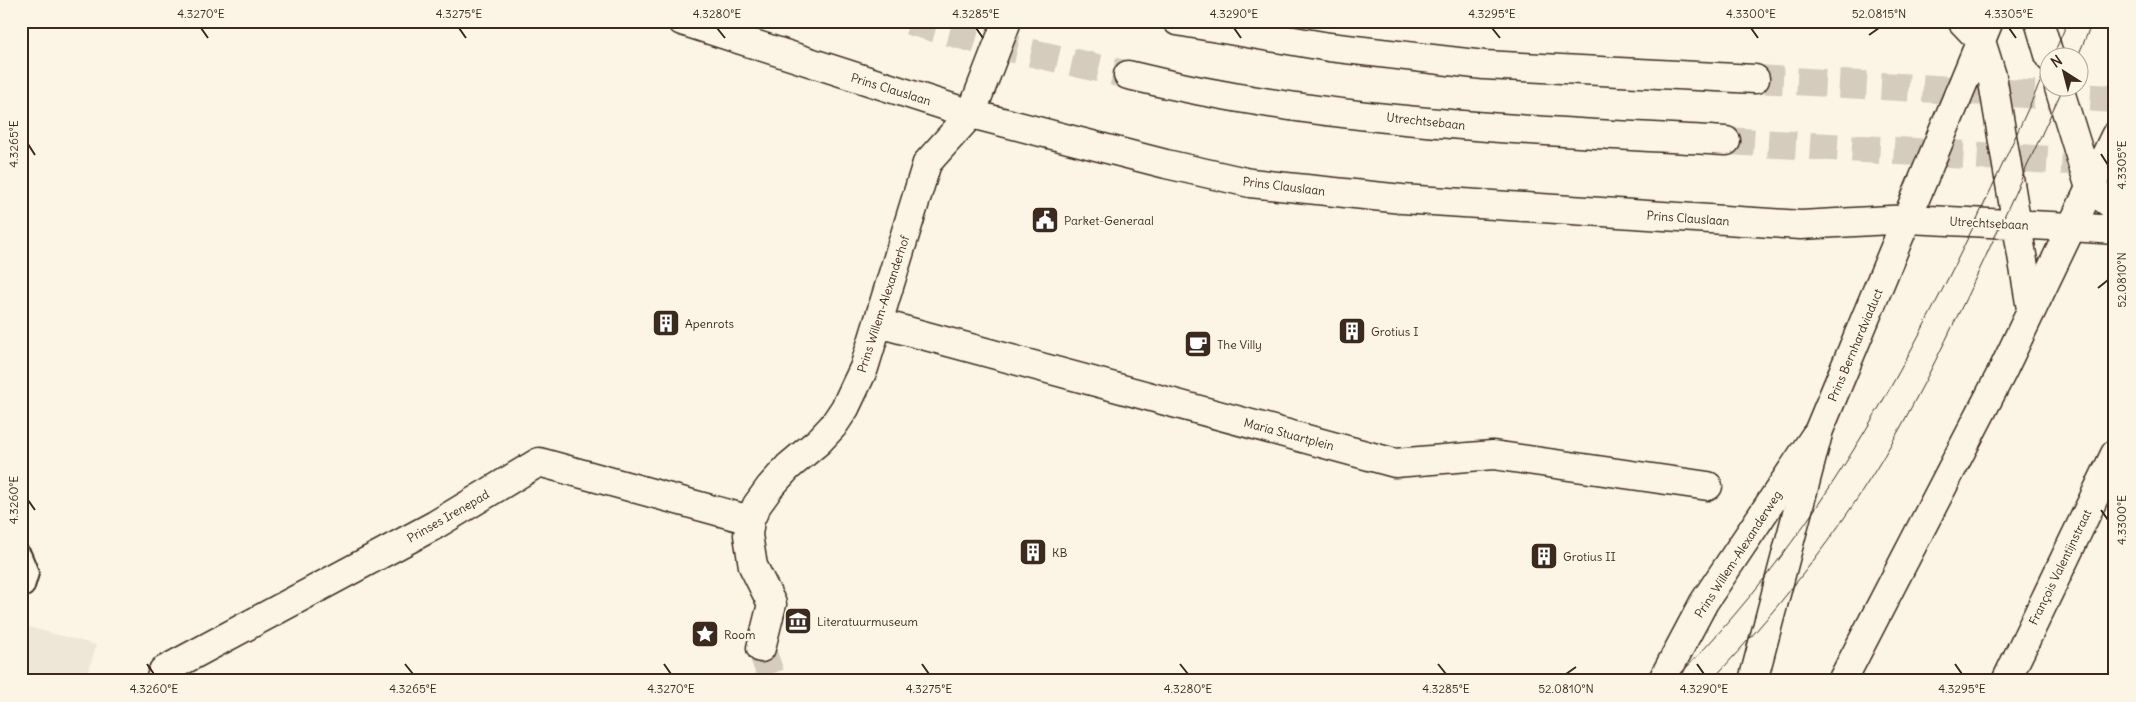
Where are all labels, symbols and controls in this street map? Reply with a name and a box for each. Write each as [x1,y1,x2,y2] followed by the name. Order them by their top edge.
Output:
[177,6,225,21] text: 4.3270°E
[436,6,482,21] text: 4.3275°E
[693,6,741,21] text: 4.3280°E
[952,6,1000,21] text: 4.3285°E
[1210,6,1258,21] text: 4.3290°E
[1468,6,1516,21] text: 4.3295°E
[1726,6,1776,21] text: 4.3300°E
[1852,6,1906,21] text: 52.0815°N
[1985,6,2033,21] text: 4.3305°E
[2038,48,2088,98] north arrow
[2047,51,2066,72] text: N
[849,70,933,108] street label: Prins Clauslaan
[1386,109,1466,133] street label: Utrechtsebaan
[6,120,21,168] text: 4.3265°E
[2114,141,2129,189] text: 4.3305°E
[1242,173,1326,199] street label: Prins Clauslaan
[1030,205,1060,235] public building icon: Parket-Generaal
[1646,208,1730,228] street label: Prins Clauslaan
[1064,213,1154,228] place label: Parket-Generaal
[1949,213,2029,233] street label: Utrechtsebaan
[854,233,913,374] street label: Prins Willem-Alexanderhof
[2114,252,2129,308] text: 52.0810°N
[1824,286,1886,404] street label: Prins Bernhardviaduct
[651,308,681,338] building icon: Apenrots
[685,316,734,331] place label: Apenrots
[1337,316,1367,346] building icon: Grotius I
[1371,324,1418,339] place label: Grotius I
[1183,329,1213,359] cafe icon: The Villy
[1217,337,1262,352] place label: The Villy
[1242,415,1336,453] street label: Maria Stuartplein
[6,476,21,524] text: 4.3260°E
[404,486,492,546] street label: Prinses Irenepad
[1691,488,1785,620] street label: Prins Willem-Alexanderweg
[2114,495,2129,545] text: 4.3300°E
[2025,507,2095,627] street label: François Valentijnstraat
[1018,537,1048,567] building icon: KB
[1529,541,1559,571] building icon: Grotius II
[1052,545,1067,560] place label: KB
[1563,549,1616,564] place label: Grotius II
[783,606,813,636] museum icon: Literatuurmuseum
[817,614,919,629] place label: Literatuurmuseum
[690,619,720,649] place icon: Room
[724,627,756,642] place label: Room
[130,681,178,696] text: 4.3260°E
[389,681,437,696] text: 4.3265°E
[647,681,695,696] text: 4.3270°E
[906,681,952,696] text: 4.3275°E
[1164,681,1212,696] text: 4.3280°E
[1422,681,1470,696] text: 4.3285°E
[1538,681,1594,696] text: 52.0810°N
[1680,681,1728,696] text: 4.3290°E
[1938,681,1986,696] text: 4.3295°E

